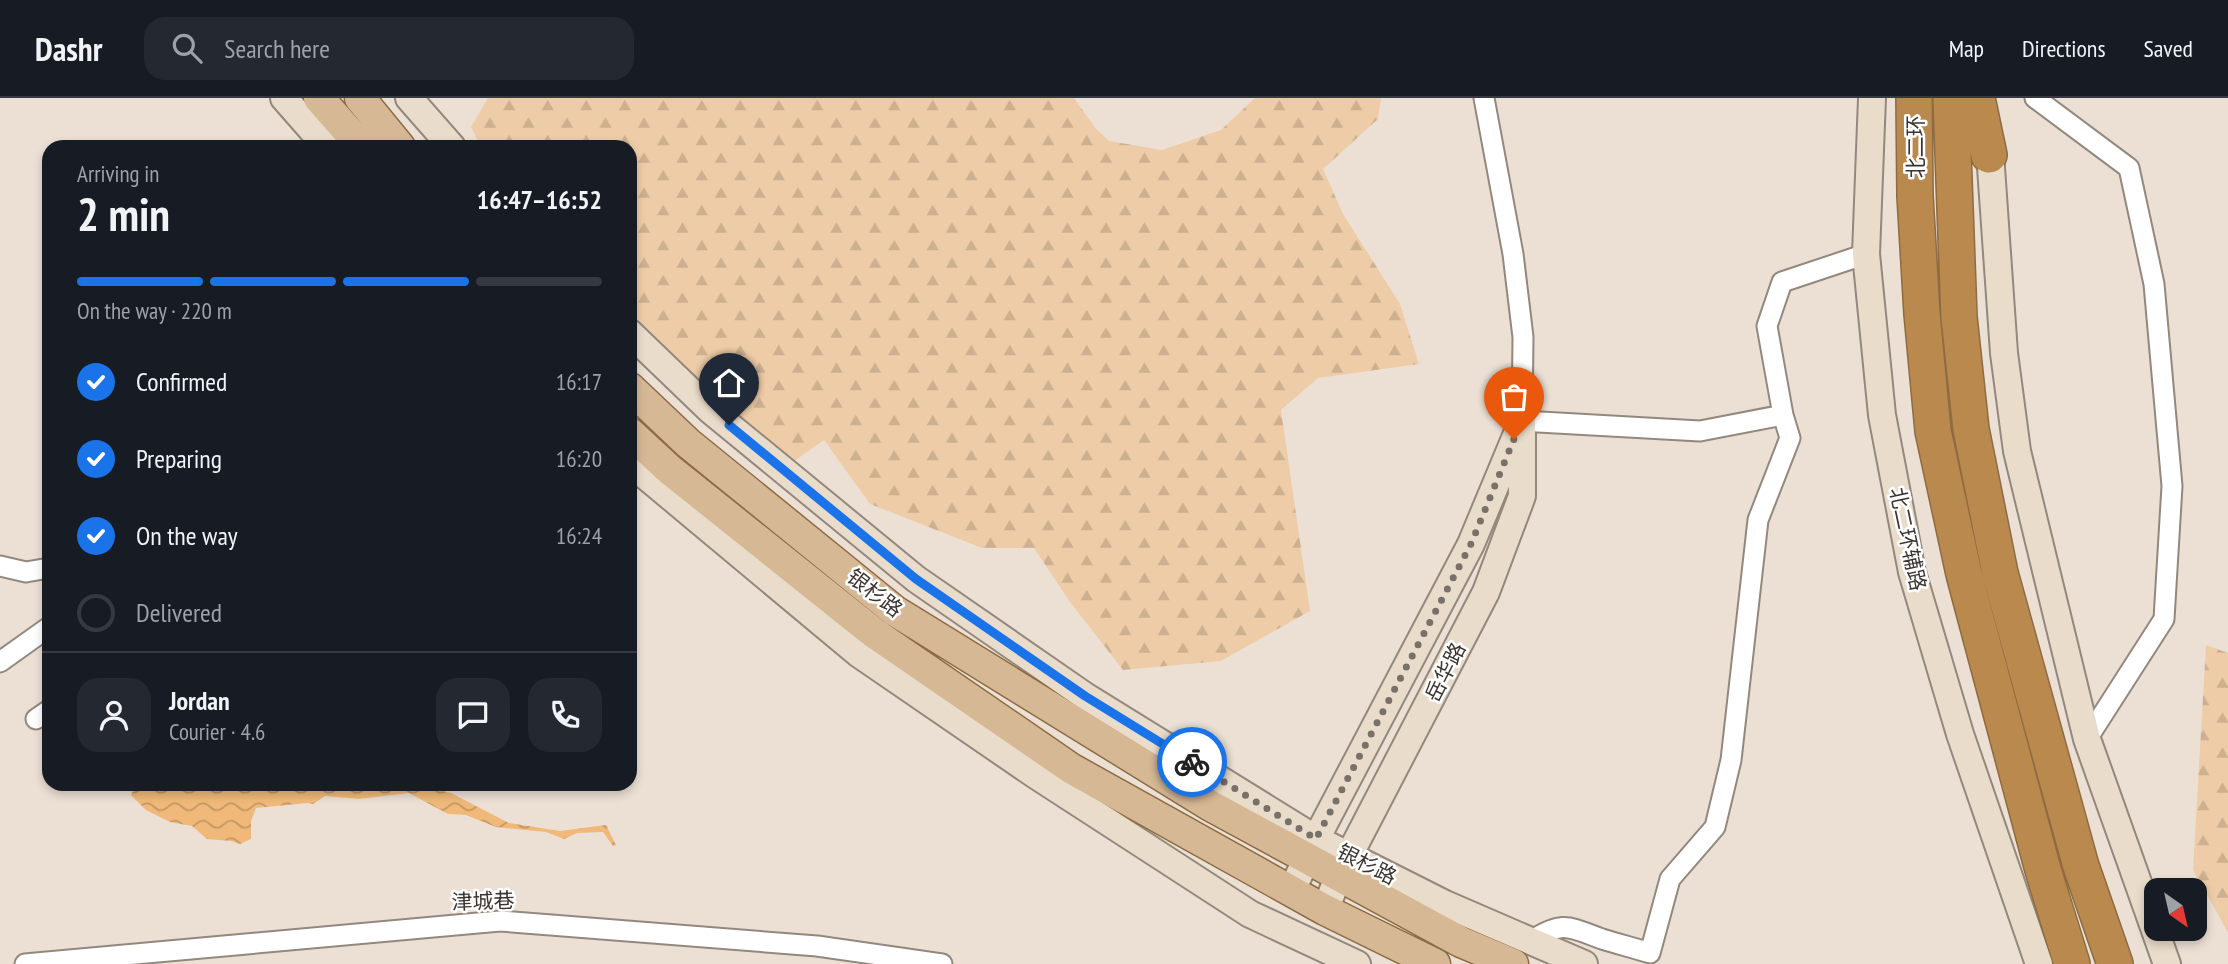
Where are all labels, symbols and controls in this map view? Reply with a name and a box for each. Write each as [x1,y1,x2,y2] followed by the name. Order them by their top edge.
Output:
[144,17,634,80] search box
[35,27,102,70] text: Dashr
[168,29,206,67] icon: search
[224,32,330,65] text: Search here
[1949,33,1984,64] text: Map
[2022,33,2106,64] text: Directions
[2144,33,2193,64] text: Saved
[1902,116,1929,179] street label: 北二环
[77,159,159,188] text: Arriving in
[477,183,602,216] text: 16:47–16:52
[77,184,170,244] text: 2 min
[77,296,232,325] text: On the way · 220 m
[699,353,759,425] pin
[77,363,115,401] icon: check
[710,364,748,402] icon: home
[136,365,227,398] text: Confirmed
[556,367,602,396] text: 16:17
[1484,367,1544,439] pin
[1495,378,1533,416] icon: bag
[77,440,115,478] icon: check
[136,442,222,475] text: Preparing
[556,444,602,473] text: 16:20
[1884,485,1932,593] street label: 北二环辅路
[77,517,115,555] icon: check
[136,519,238,552] text: On the way
[556,521,602,550] text: 16:24
[842,563,908,623] street label: 银杉路
[136,596,222,629] text: Delivered
[1419,638,1471,706] street label: 岳华路
[77,678,151,752] button: person
[436,678,510,752] button: chat
[528,678,602,752] button: phone
[169,684,230,717] text: Jordan
[169,717,265,746] text: Courier · 4.6
[1157,727,1227,797] courier
[1173,743,1211,781] icon: bike
[1333,838,1401,890] street label: 银杉路
[2144,878,2207,942] north arrow
[2144,878,2207,941] map controls
[451,886,515,916] street label: 津城巷

